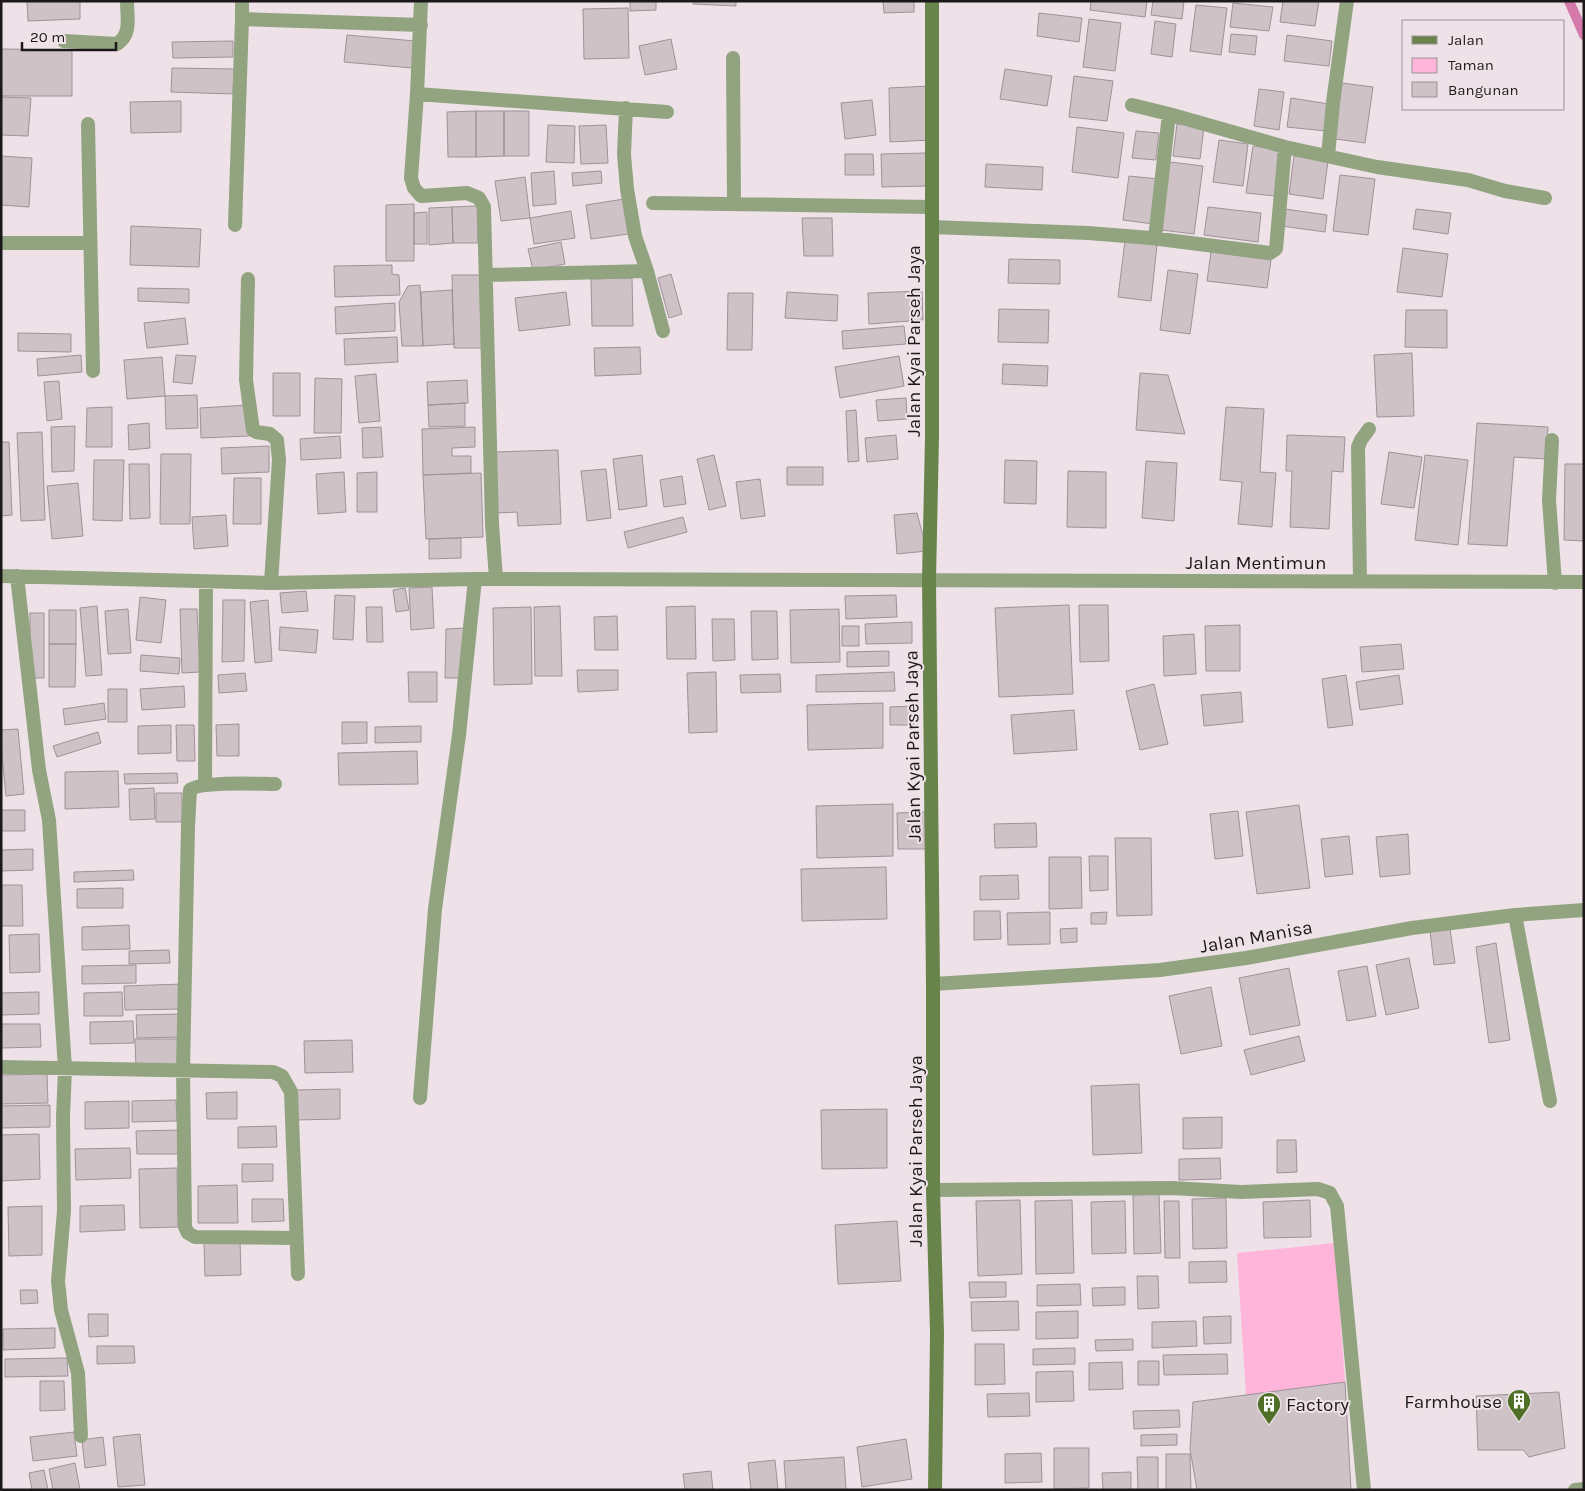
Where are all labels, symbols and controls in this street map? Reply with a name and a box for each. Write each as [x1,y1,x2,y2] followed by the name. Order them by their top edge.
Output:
[22,20,116,52] scale bar
[1402,20,1565,110] legend
[30,28,65,46] text: 20 m
[1448,31,1484,49] text: Jalan
[1448,56,1494,74] text: Taman
[1448,81,1519,99] text: Bangunan
[903,245,925,437] street label: Jalan Kyai Parseh Jaya
[1186,552,1326,574] street label: Jalan Mentimun
[900,650,926,842] street label: Jalan Kyai Parseh Jaya
[1198,916,1314,958] street label: Jalan Manisa
[905,1055,927,1247] street label: Jalan Kyai Parseh Jaya
[1506,1388,1532,1422] building icon: Farmhouse
[1256,1391,1282,1425] building icon: Factory
[1404,1391,1502,1413] place label: Farmhouse
[1286,1394,1349,1416] place label: Factory

